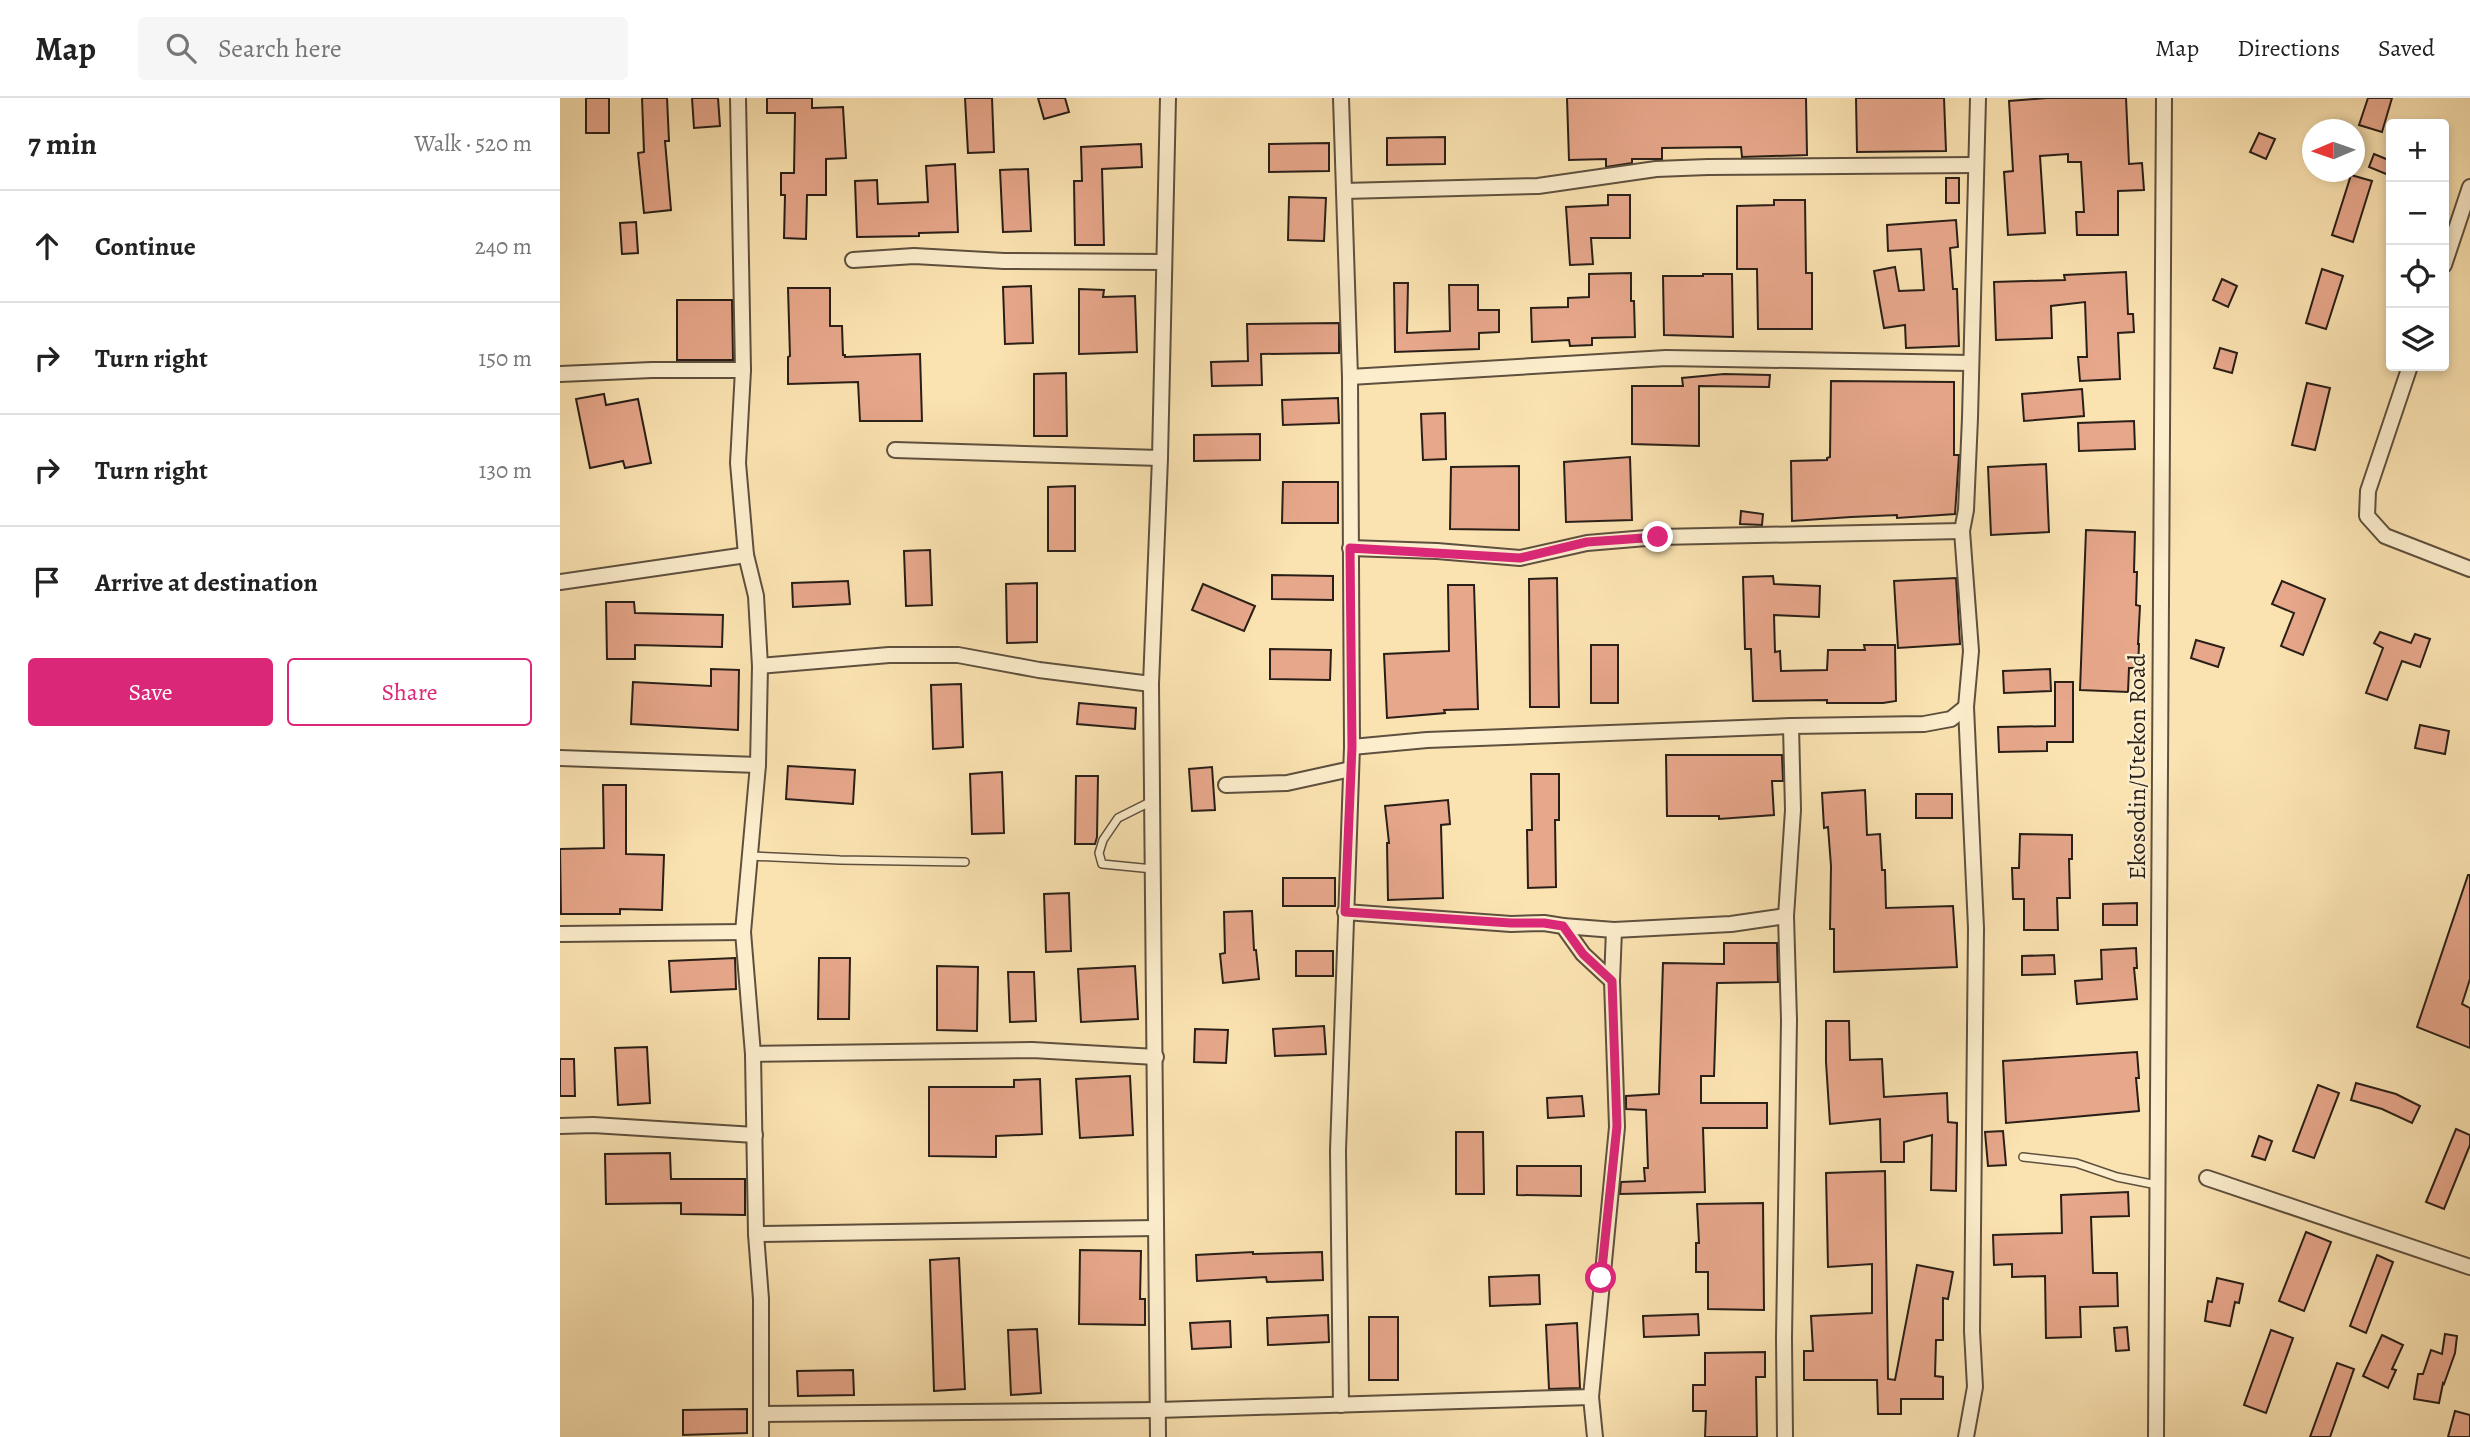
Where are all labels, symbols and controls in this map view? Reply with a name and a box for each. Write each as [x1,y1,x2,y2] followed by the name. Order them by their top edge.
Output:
[138,17,628,80] search box
[35,26,96,71] text: Map
[162,29,200,67] icon: search
[218,31,342,66] text: Search here
[2155,32,2199,64] text: Map
[2237,32,2340,64] text: Directions
[2378,32,2435,64] text: Saved
[2302,119,2365,182] north arrow
[2386,119,2449,371] map controls
[2386,119,2449,182] button: +
[28,124,97,164] text: 7 min
[414,128,532,159] text: Walk · 520 m
[2386,182,2449,245] button: −
[28,227,66,265] icon: ahead
[95,229,196,264] text: Continue
[475,231,532,262] text: 240 m
[2386,245,2449,308] button: locate
[2386,308,2449,371] button: layers
[28,339,66,377] icon: right
[95,341,208,376] text: Turn right
[478,343,532,374] text: 150 m
[28,451,66,489] icon: right
[95,453,208,488] text: Turn right
[479,455,532,486] text: 130 m
[1642,521,1673,552] route end
[28,563,66,601] icon: arrive
[95,565,318,600] text: Arrive at destination
[2121,654,2153,880] street label: Ekosodin/Utekon Road
[28,658,273,726] button: Save
[287,658,532,726] button: Share
[1585,1262,1616,1293] route start

